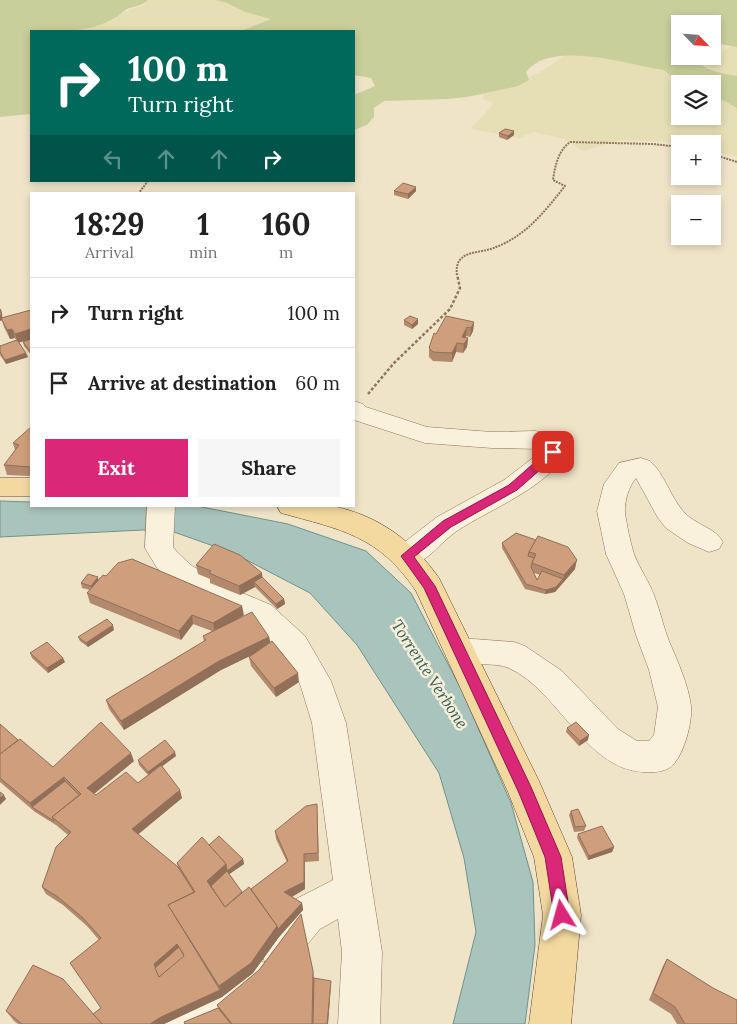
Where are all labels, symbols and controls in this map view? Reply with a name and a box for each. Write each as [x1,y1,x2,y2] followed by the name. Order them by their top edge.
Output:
[671,15,721,65] north arrow
[671,15,721,245] map controls
[128,46,228,91] text: 100 m
[45,50,110,115] icon: right
[671,75,721,125] button: layers
[128,90,233,118] text: Turn right
[671,135,721,185] button: +
[99,145,127,173] icon: left
[152,145,180,173] icon: ahead
[205,145,233,173] icon: ahead
[258,145,286,173] icon: right
[671,195,721,245] button: −
[74,205,145,243] text: 18:29
[197,205,209,243] text: 1
[262,205,311,243] text: 160
[85,242,134,262] text: Arrival
[189,242,218,262] text: min
[279,242,293,262] text: m
[45,299,73,327] icon: right
[88,301,184,325] text: Turn right
[288,301,340,325] text: 100 m
[45,369,73,397] icon: arrive
[88,371,277,395] text: Arrive at destination
[295,371,340,395] text: 60 m
[532,431,574,473] pin
[539,438,567,466] icon: arrive
[45,439,188,497] button: Exit
[198,439,340,497] button: Share
[387,616,473,732] water label: Torrente Verbone
[535,888,587,940] position arrow

